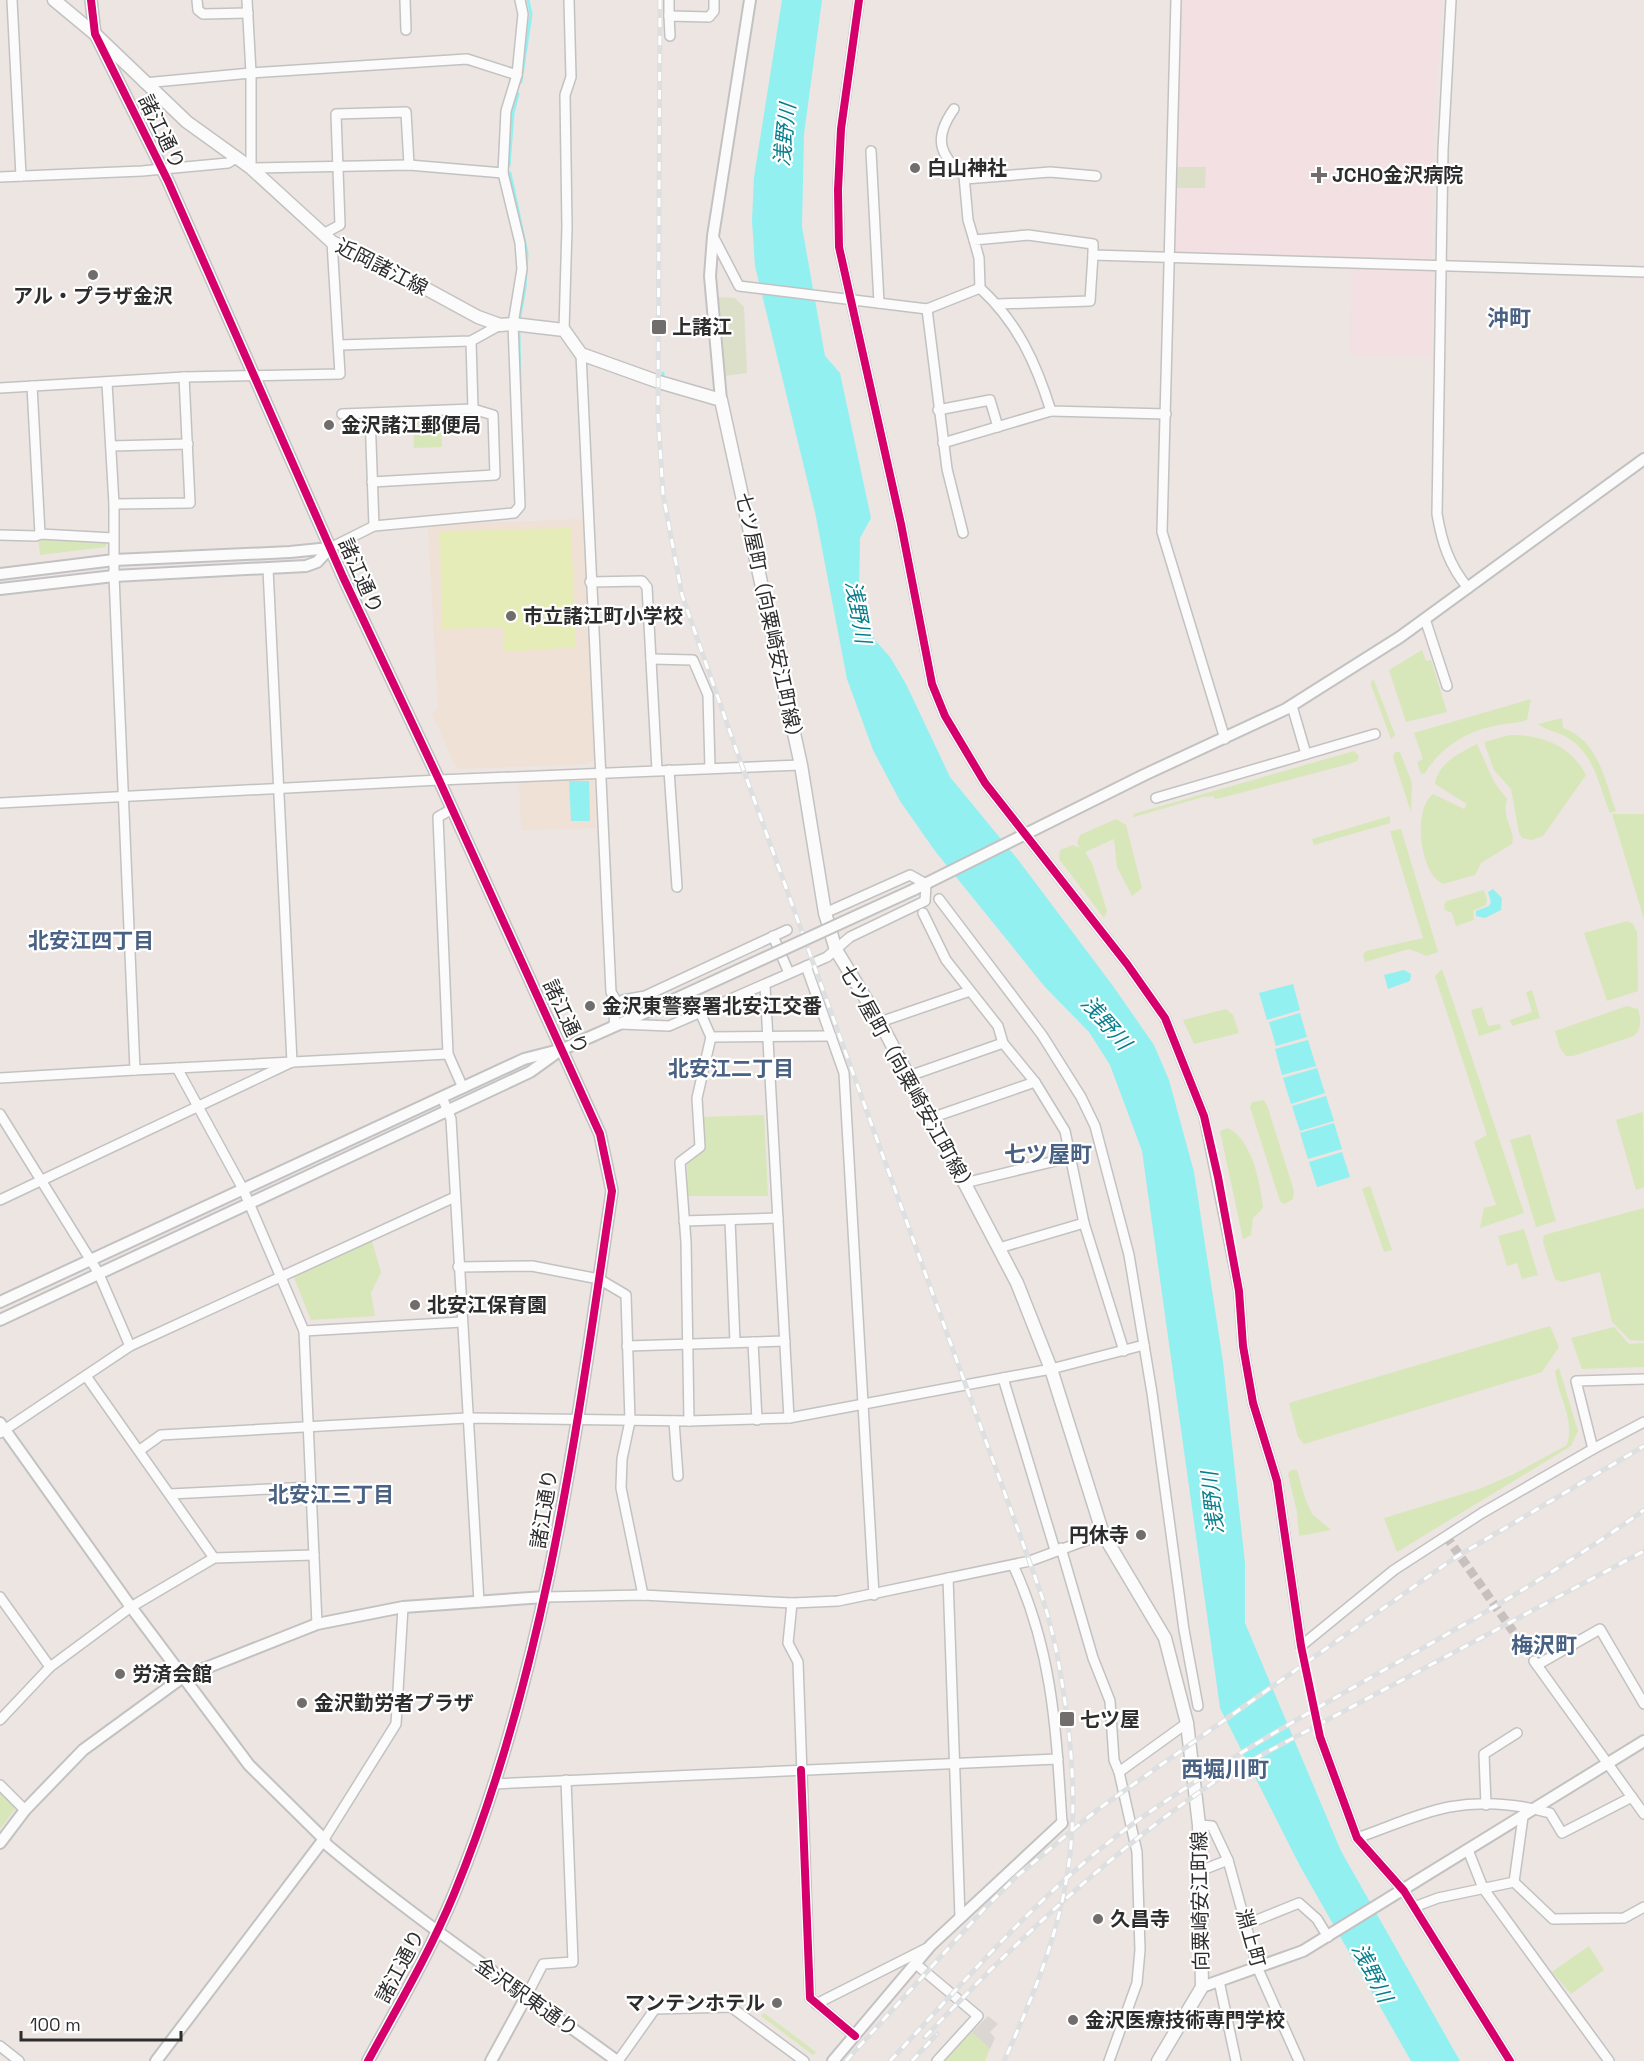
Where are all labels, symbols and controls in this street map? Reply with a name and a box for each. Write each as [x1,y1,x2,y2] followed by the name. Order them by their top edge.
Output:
[133,90,191,174] street label: 諸江通り
[768,100,801,168] water label: 浅野川
[927,155,1007,181] place label: 白山神社
[908,161,922,175] marker: 白山神社
[1332,162,1463,188] place label: JCHO金沢病院
[1310,166,1328,184] marker: JCHO金沢病院
[332,233,432,301] street label: 近岡諸江線
[86,268,100,282] marker: アル・プラザ金沢
[13,283,173,309] place label: アル・プラザ金沢
[1487,304,1531,332] district label: 沖町
[672,314,732,340] place label: 上諸江
[650,318,668,336] marker: 上諸江
[341,412,481,438] place label: 金沢諸江郵便局
[322,418,336,432] marker: 金沢諸江郵便局
[730,490,810,750] street label: 七ツ屋町（向粟崎安江町線）
[333,534,389,618] street label: 諸江通り
[840,579,878,647] water label: 浅野川
[523,603,683,629] place label: 市立諸江町小学校
[504,609,518,623] marker: 市立諸江町小学校
[28,927,154,954] district label: 北安江四丁目
[834,960,982,1200] street label: 七ツ屋町（向粟崎安江町線）
[537,975,595,1059] street label: 諸江通り
[1076,990,1139,1057] water label: 浅野川
[602,993,822,1019] place label: 金沢東警察署北安江交番
[583,999,597,1013] marker: 金沢東警察署北安江交番
[668,1055,794,1082] district label: 北安江二丁目
[1004,1140,1092,1168] district label: 七ツ屋町
[427,1292,547,1318] place label: 北安江保育園
[408,1298,422,1312] marker: 北安江保育園
[525,1467,563,1551] street label: 諸江通り
[1196,1468,1229,1536] water label: 浅野川
[268,1481,394,1508] district label: 北安江三丁目
[1069,1522,1129,1548] place label: 円休寺
[1134,1528,1148,1542] marker: 円休寺
[1511,1631,1577,1659] district label: 梅沢町
[132,1661,212,1687] place label: 労済会館
[113,1667,127,1681] marker: 労済会館
[314,1690,474,1716] place label: 金沢勤労者プラザ
[295,1696,309,1710] marker: 金沢勤労者プラザ
[1080,1706,1140,1732] place label: 七ツ屋
[1058,1710,1076,1728] marker: 七ツ屋
[1181,1755,1269,1783] district label: 西堀川町
[1186,1831,1214,1971] street label: 向粟崎安江町線
[1110,1906,1170,1932] place label: 久昌寺
[1230,1906,1272,1970] street label: 淵上町
[1091,1912,1105,1926] marker: 久昌寺
[370,1925,430,2007] street label: 諸江通り
[1346,1939,1400,2009] water label: 浅野川
[470,1952,584,2042] street label: 金沢駅東通り
[625,1990,765,2016] place label: マンテンホテル
[770,1996,784,2010] marker: マンテンホテル
[21,2004,182,2042] scale bar
[1085,2007,1285,2033] place label: 金沢医療技術専門学校
[30,2013,81,2036] text: 100 m
[1066,2013,1080,2027] marker: 金沢医療技術専門学校

